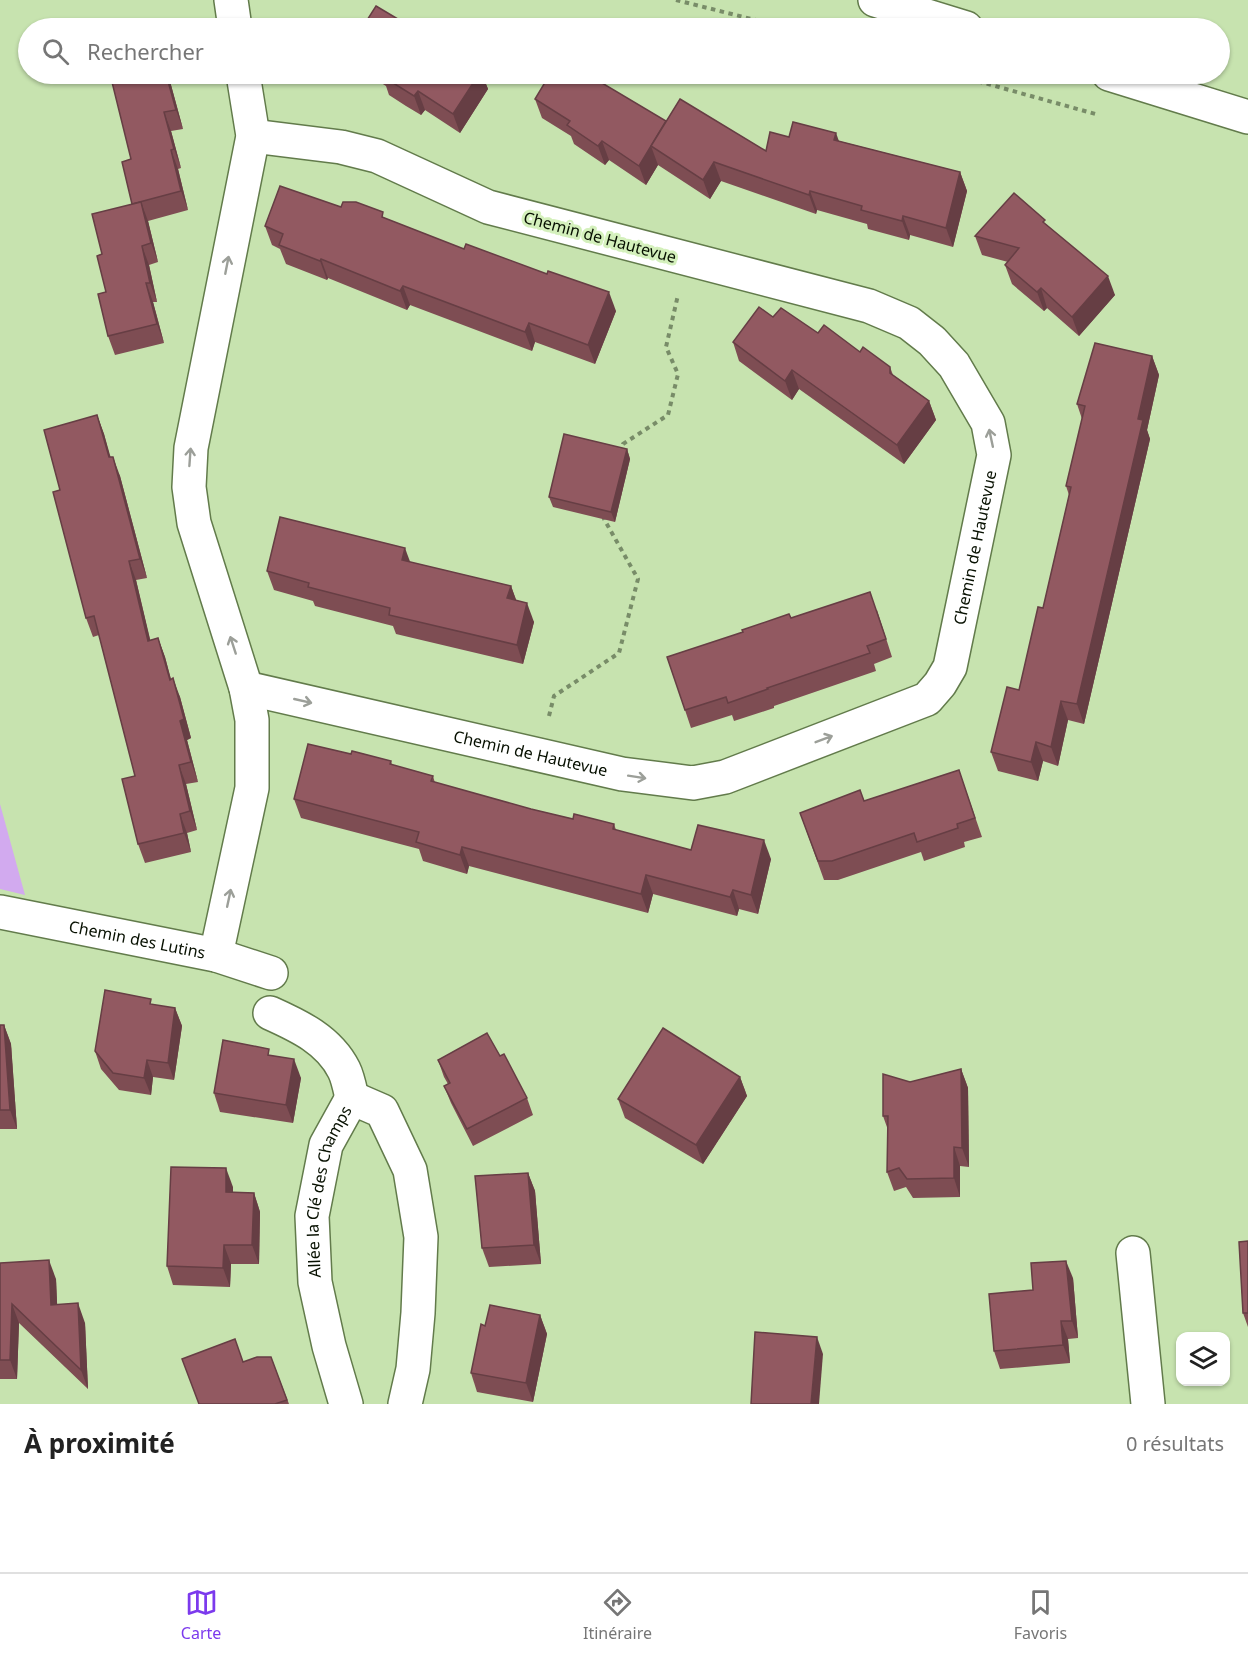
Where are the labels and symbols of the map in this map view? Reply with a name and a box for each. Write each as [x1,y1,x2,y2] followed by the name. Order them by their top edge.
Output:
[521,206,679,268] street label: Chemin de Hautevue
[222,256,233,276] one-way arrow
[985,429,996,448] one-way arrow
[185,447,196,467] one-way arrow
[948,468,1002,627] street label: Chemin de Hautevue
[226,636,237,655] one-way arrow
[293,696,313,707] one-way arrow
[451,725,610,781] street label: Chemin de Hautevue
[814,733,833,744] one-way arrow
[626,771,646,782] one-way arrow
[223,889,235,908] one-way arrow
[67,915,207,964] street label: Chemin des Lutins
[300,1102,357,1278] street label: Allée la Clé des Champs

